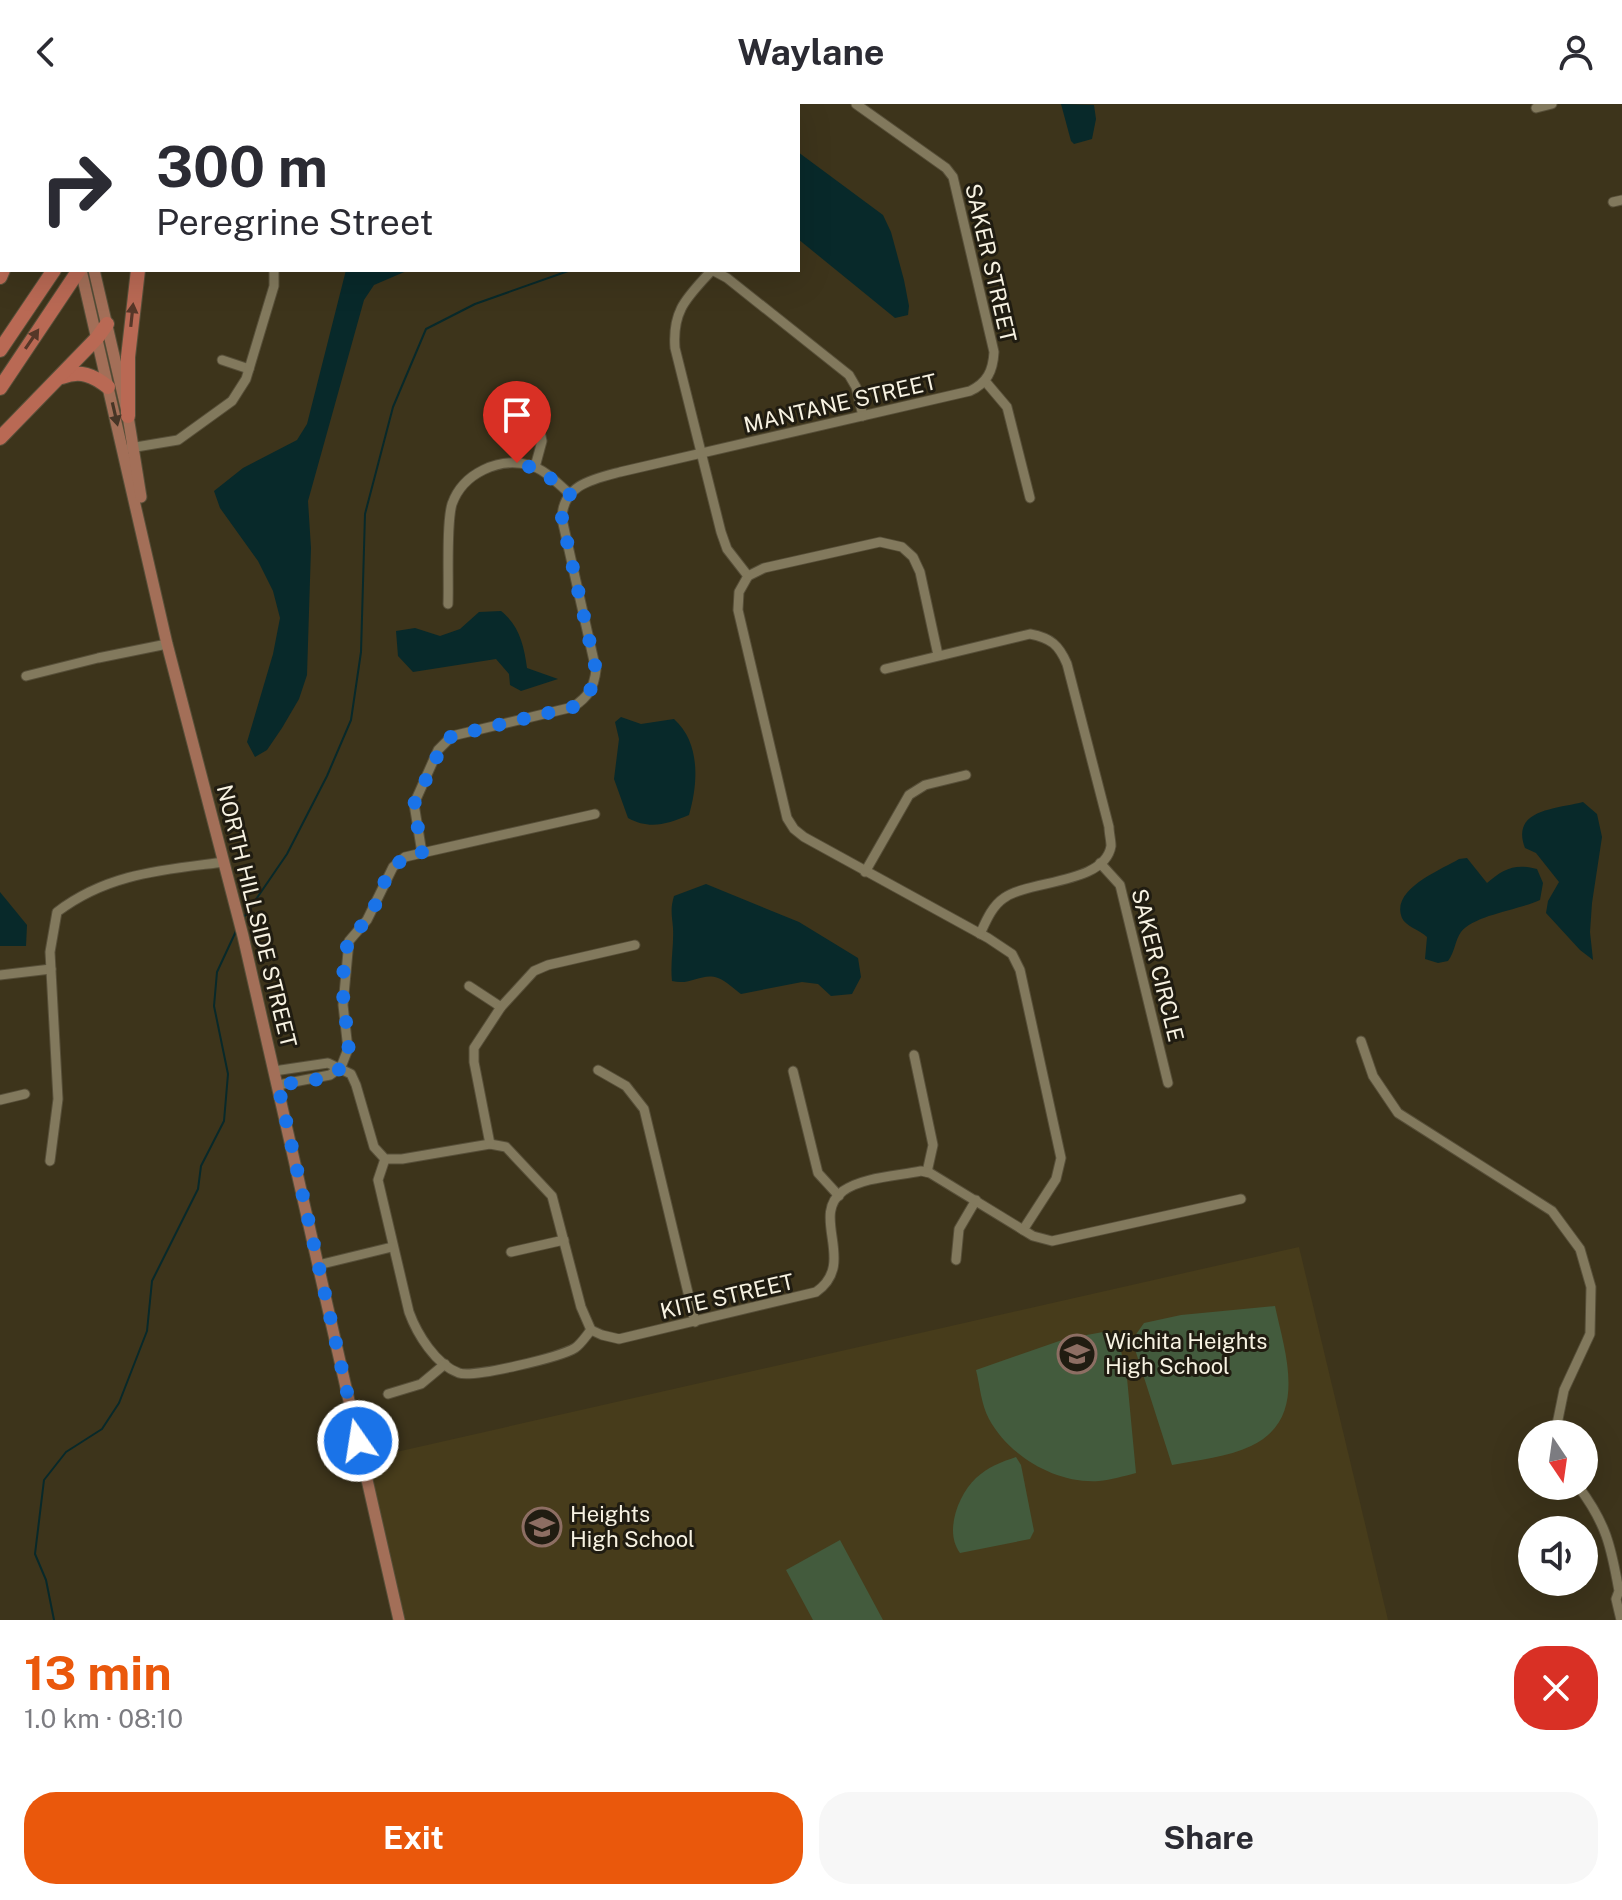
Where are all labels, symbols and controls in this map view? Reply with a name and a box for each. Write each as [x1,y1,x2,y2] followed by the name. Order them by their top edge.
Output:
[24,30,68,74] icon: back
[1554,30,1598,74] icon: person
[737,31,885,73] text: Waylane
[156,134,328,200] text: 300 m
[24,136,128,240] icon: right
[960,181,1022,345] street label: SAKER STREET
[156,201,434,243] text: Peregrine Street
[125,302,138,327] one-way arrow
[25,328,39,350] one-way arrow
[741,368,939,438] street label: MANTANE STREET
[483,381,551,463] pin
[495,393,539,437] icon: arrive
[109,402,121,427] one-way arrow
[212,782,302,1050] street label: NORTH HILLSIDE STREET
[1126,886,1190,1044] street label: SAKER CIRCLE
[658,1268,796,1324] street label: KITE STREET
[1105,1328,1268,1379] place label: Wichita Heights High School
[1056,1333,1098,1375] school or university icon: Wichita Heights High School
[316,1399,400,1483] position arrow
[1518,1420,1598,1500] north arrow
[1518,1420,1598,1596] map controls
[570,1501,695,1552] place label: Heights High School
[521,1506,563,1548] school or university icon: Heights High School
[1518,1516,1598,1596] button: sound
[24,1644,172,1701] text: 13 min
[1514,1646,1598,1730] button: close
[24,1703,183,1734] text: 1.0 km · 08:10
[24,1792,803,1884] button: Exit
[819,1792,1598,1884] button: Share

